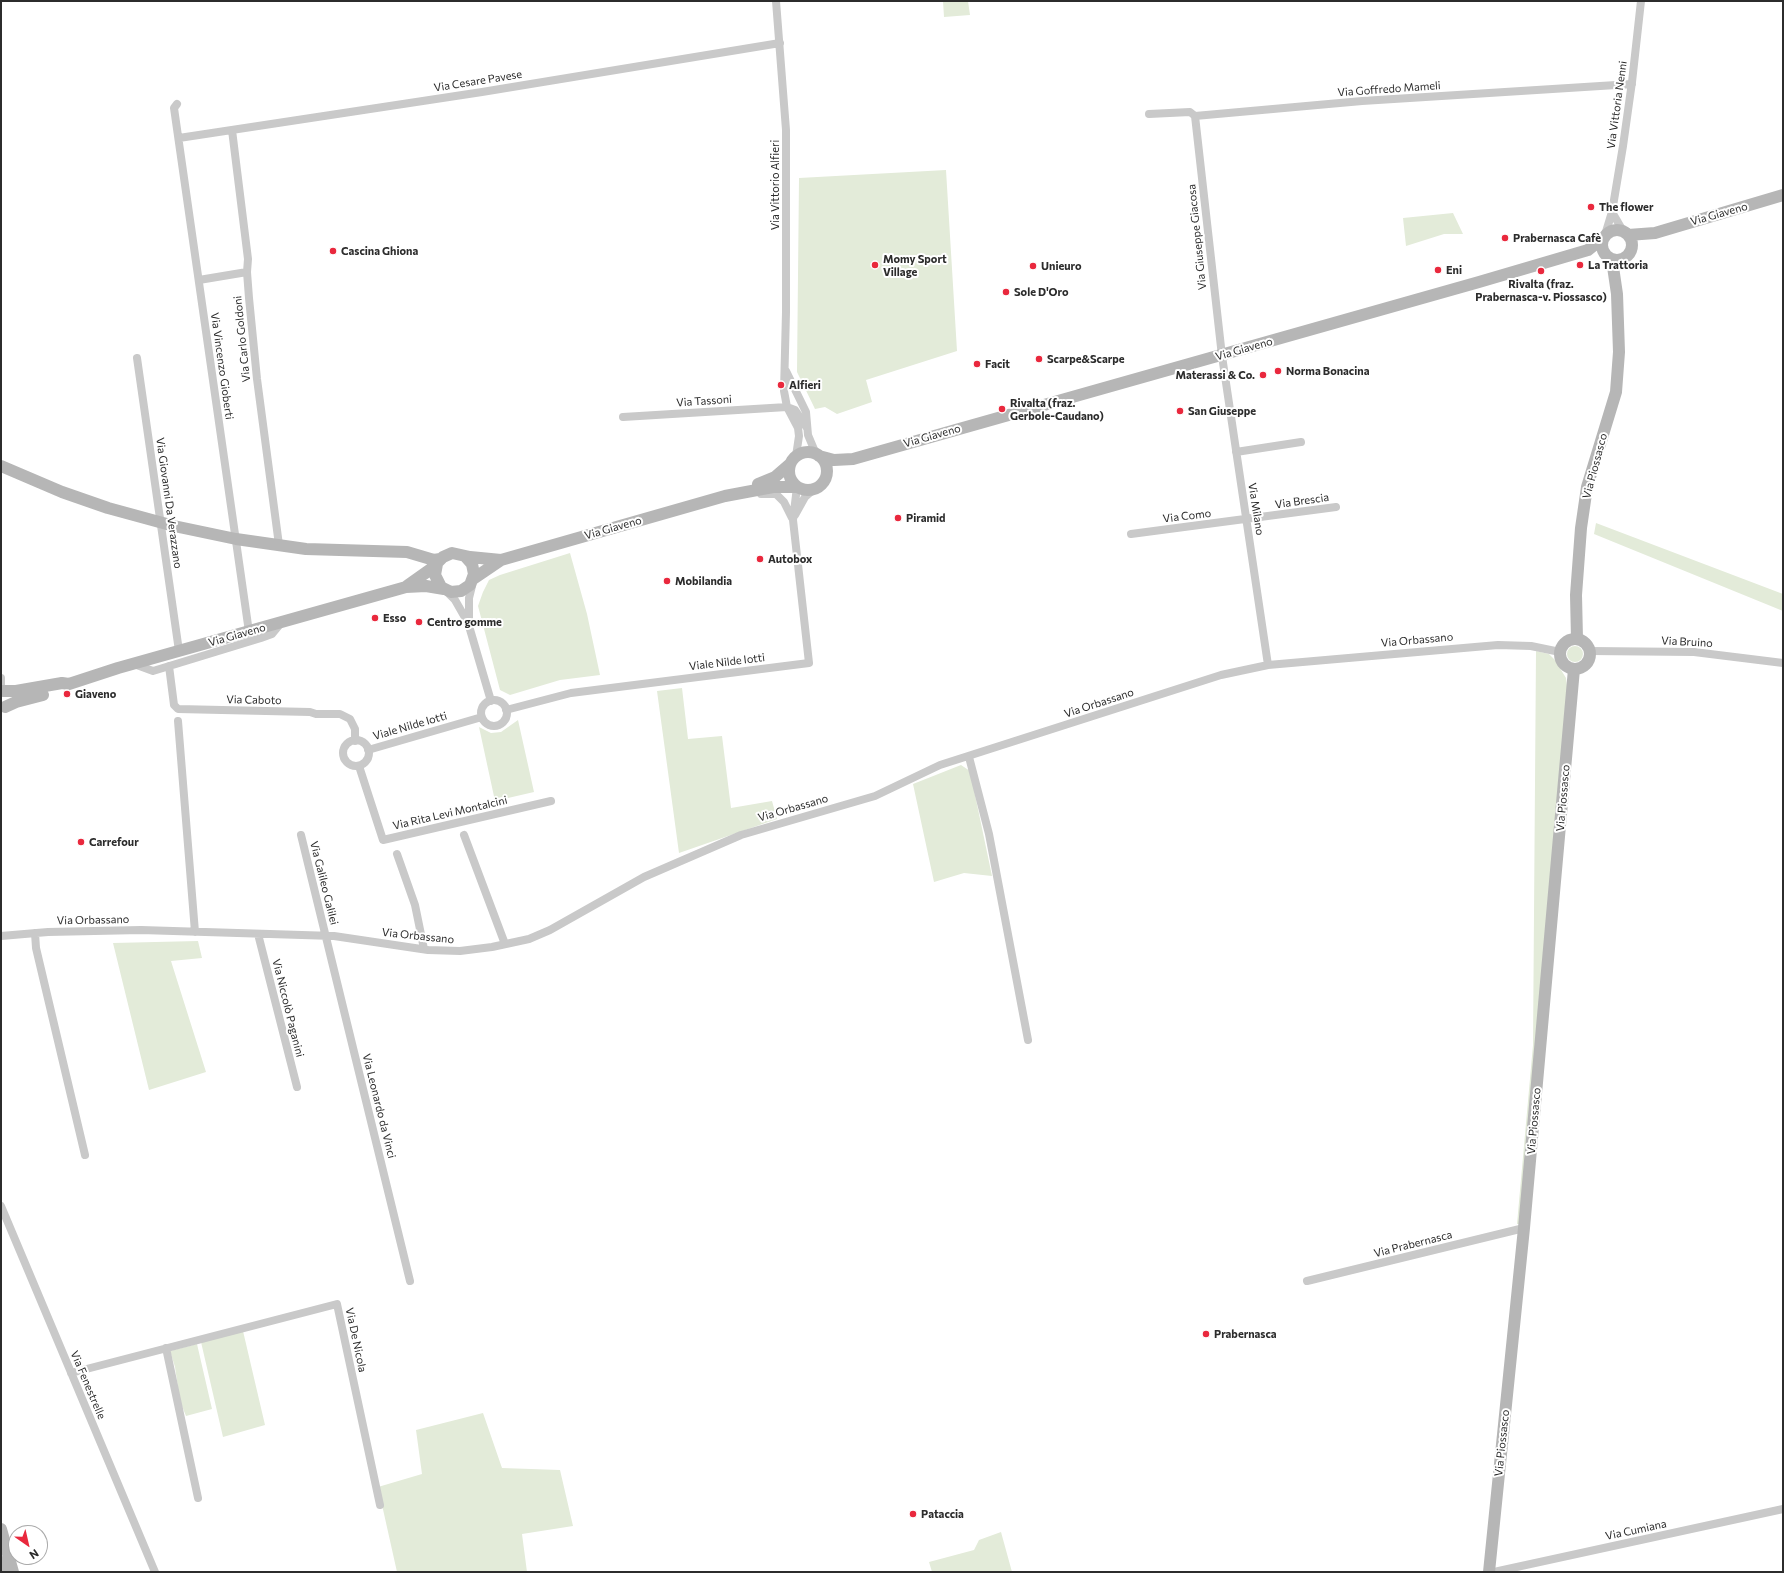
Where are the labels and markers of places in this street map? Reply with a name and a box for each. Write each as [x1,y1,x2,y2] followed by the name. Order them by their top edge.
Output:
[1599,200,1653,214] place label: The flower
[1586,202,1596,212] marker: The flower
[1513,231,1601,245] place label: Prabernasca Cafè
[1500,233,1510,243] marker: Prabernasca Cafè
[341,244,418,258] place label: Cascina Ghiona
[328,246,338,256] marker: Cascina Ghiona
[883,252,947,278] place label: Momy Sport Village
[1588,258,1648,272] place label: La Trattoria
[1041,259,1081,273] place label: Unieuro
[870,260,880,270] marker: Momy Sport Village
[1575,260,1585,270] marker: La Trattoria
[1028,261,1038,271] marker: Unieuro
[1446,263,1462,277] place label: Eni
[1433,265,1443,275] marker: Eni
[1536,266,1546,276] marker: Rivalta (fraz. Prabernasca-v. Piossasco)
[1475,277,1607,303] place label: Rivalta (fraz. Prabernasca-v. Piossasco)
[1014,285,1069,299] place label: Sole D'Oro
[1001,287,1011,297] marker: Sole D'Oro
[1047,352,1125,366] place label: Scarpe&Scarpe
[1034,354,1044,364] marker: Scarpe&Scarpe
[985,357,1010,371] place label: Facit
[972,359,982,369] marker: Facit
[1286,364,1369,378] place label: Norma Bonacina
[1273,366,1283,376] marker: Norma Bonacina
[1175,368,1255,382] place label: Materassi & Co.
[1258,370,1268,380] marker: Materassi & Co.
[789,378,821,392] place label: Alfieri
[776,380,786,390] marker: Alfieri
[1010,396,1104,422] place label: Rivalta (fraz. Gerbole-Caudano)
[997,404,1007,414] marker: Rivalta (fraz. Gerbole-Caudano)
[1188,404,1256,418] place label: San Giuseppe
[1175,406,1185,416] marker: San Giuseppe
[906,511,946,525] place label: Piramid
[893,513,903,523] marker: Piramid
[768,552,812,566] place label: Autobox
[755,554,765,564] marker: Autobox
[675,574,732,588] place label: Mobilandia
[662,576,672,586] marker: Mobilandia
[383,611,406,625] place label: Esso
[370,613,380,623] marker: Esso
[427,615,502,629] place label: Centro gomme
[414,617,424,627] marker: Centro gomme
[75,687,116,701] place label: Giaveno
[62,689,72,699] marker: Giaveno
[89,835,139,849] place label: Carrefour
[76,837,86,847] marker: Carrefour
[1214,1327,1277,1341] place label: Prabernasca
[1201,1329,1211,1339] marker: Prabernasca
[921,1507,964,1521] place label: Pataccia
[908,1509,918,1519] marker: Pataccia

